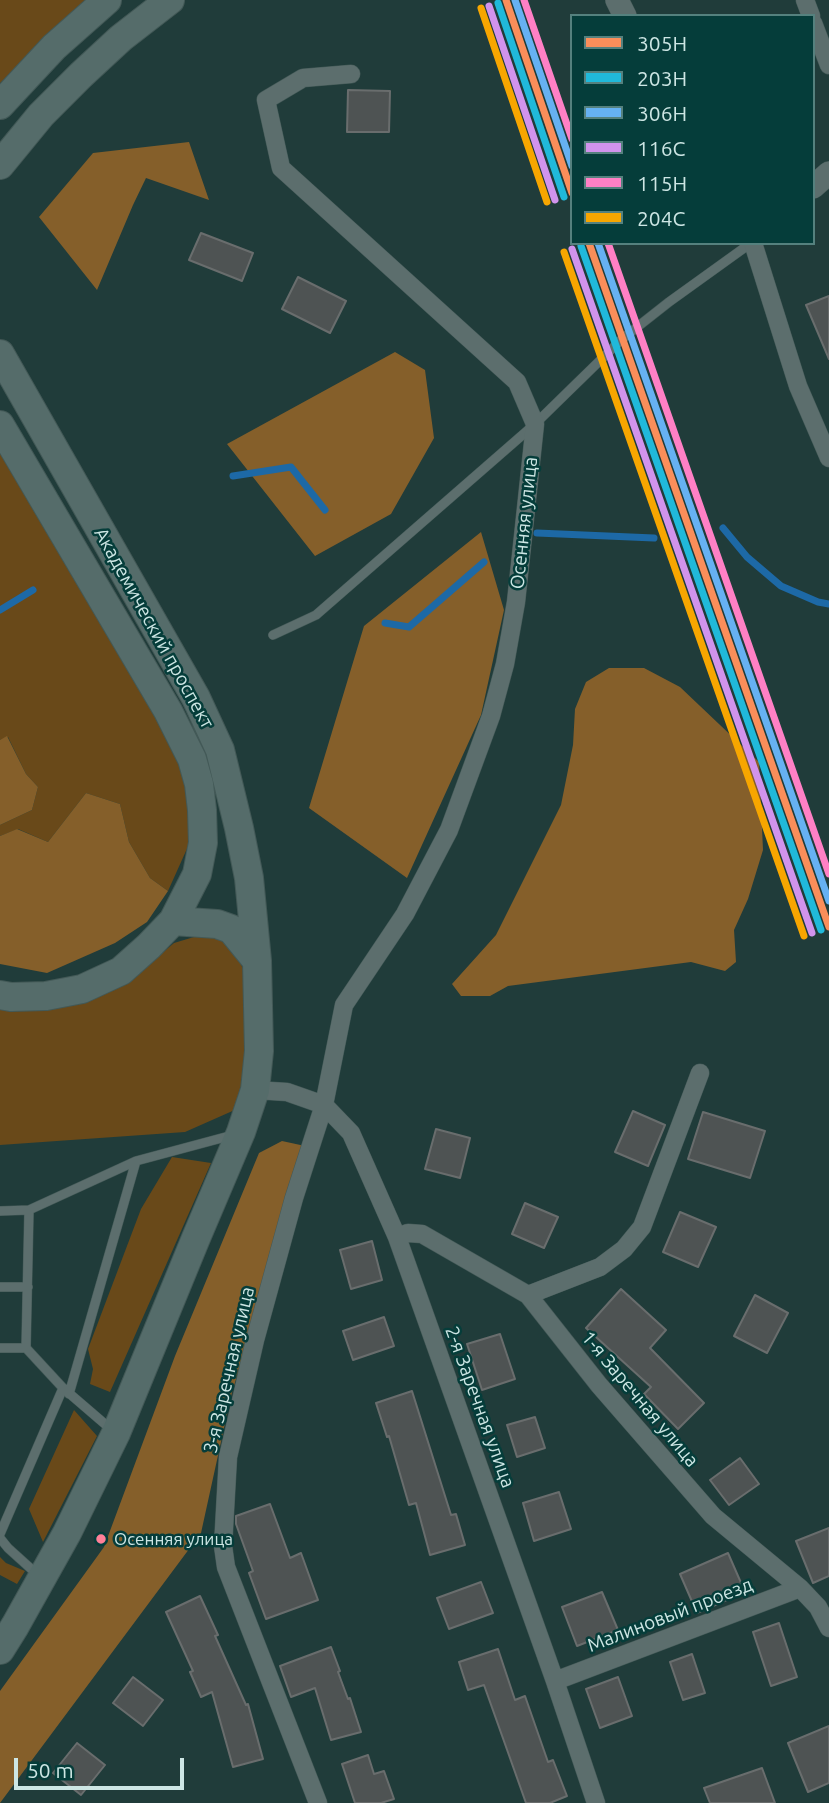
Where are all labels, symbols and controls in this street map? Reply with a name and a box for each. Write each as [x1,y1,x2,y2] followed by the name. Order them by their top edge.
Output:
[570,14,815,245] legend
[637,31,687,55] text: 305Н
[637,66,687,90] text: 203Н
[637,101,687,125] text: 306Н
[637,136,685,160] text: 116С
[637,171,687,195] text: 115Н
[637,206,685,230] text: 204С
[506,456,542,590] street label: Осенняя улица
[89,524,219,732] street label: Академический проспект
[199,1285,259,1455] street label: 3-я Заречная улица
[440,1323,520,1491] street label: 2-я Заречная улица
[577,1326,703,1472] street label: 1-я Заречная улица
[114,1529,233,1549] place label: Осенняя улица
[94,1532,108,1546] marker: Осенняя улица
[584,1573,756,1657] street label: Малиновый проезд
[18,1744,187,1788] scale bar
[27,1758,74,1782] text: 50 m

